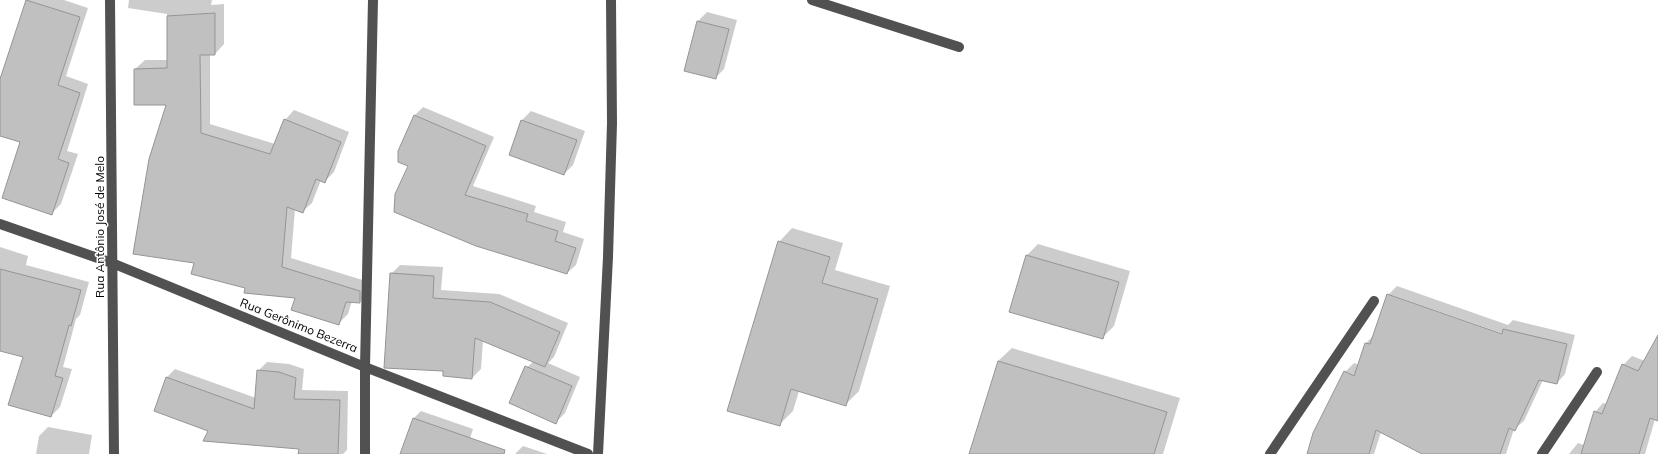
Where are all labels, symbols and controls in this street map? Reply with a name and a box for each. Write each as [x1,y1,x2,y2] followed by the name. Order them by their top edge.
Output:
[92,156,107,298] street label: Rua Antônio José de Melo
[238,295,360,355] street label: Rua Gerônimo Bezerra

